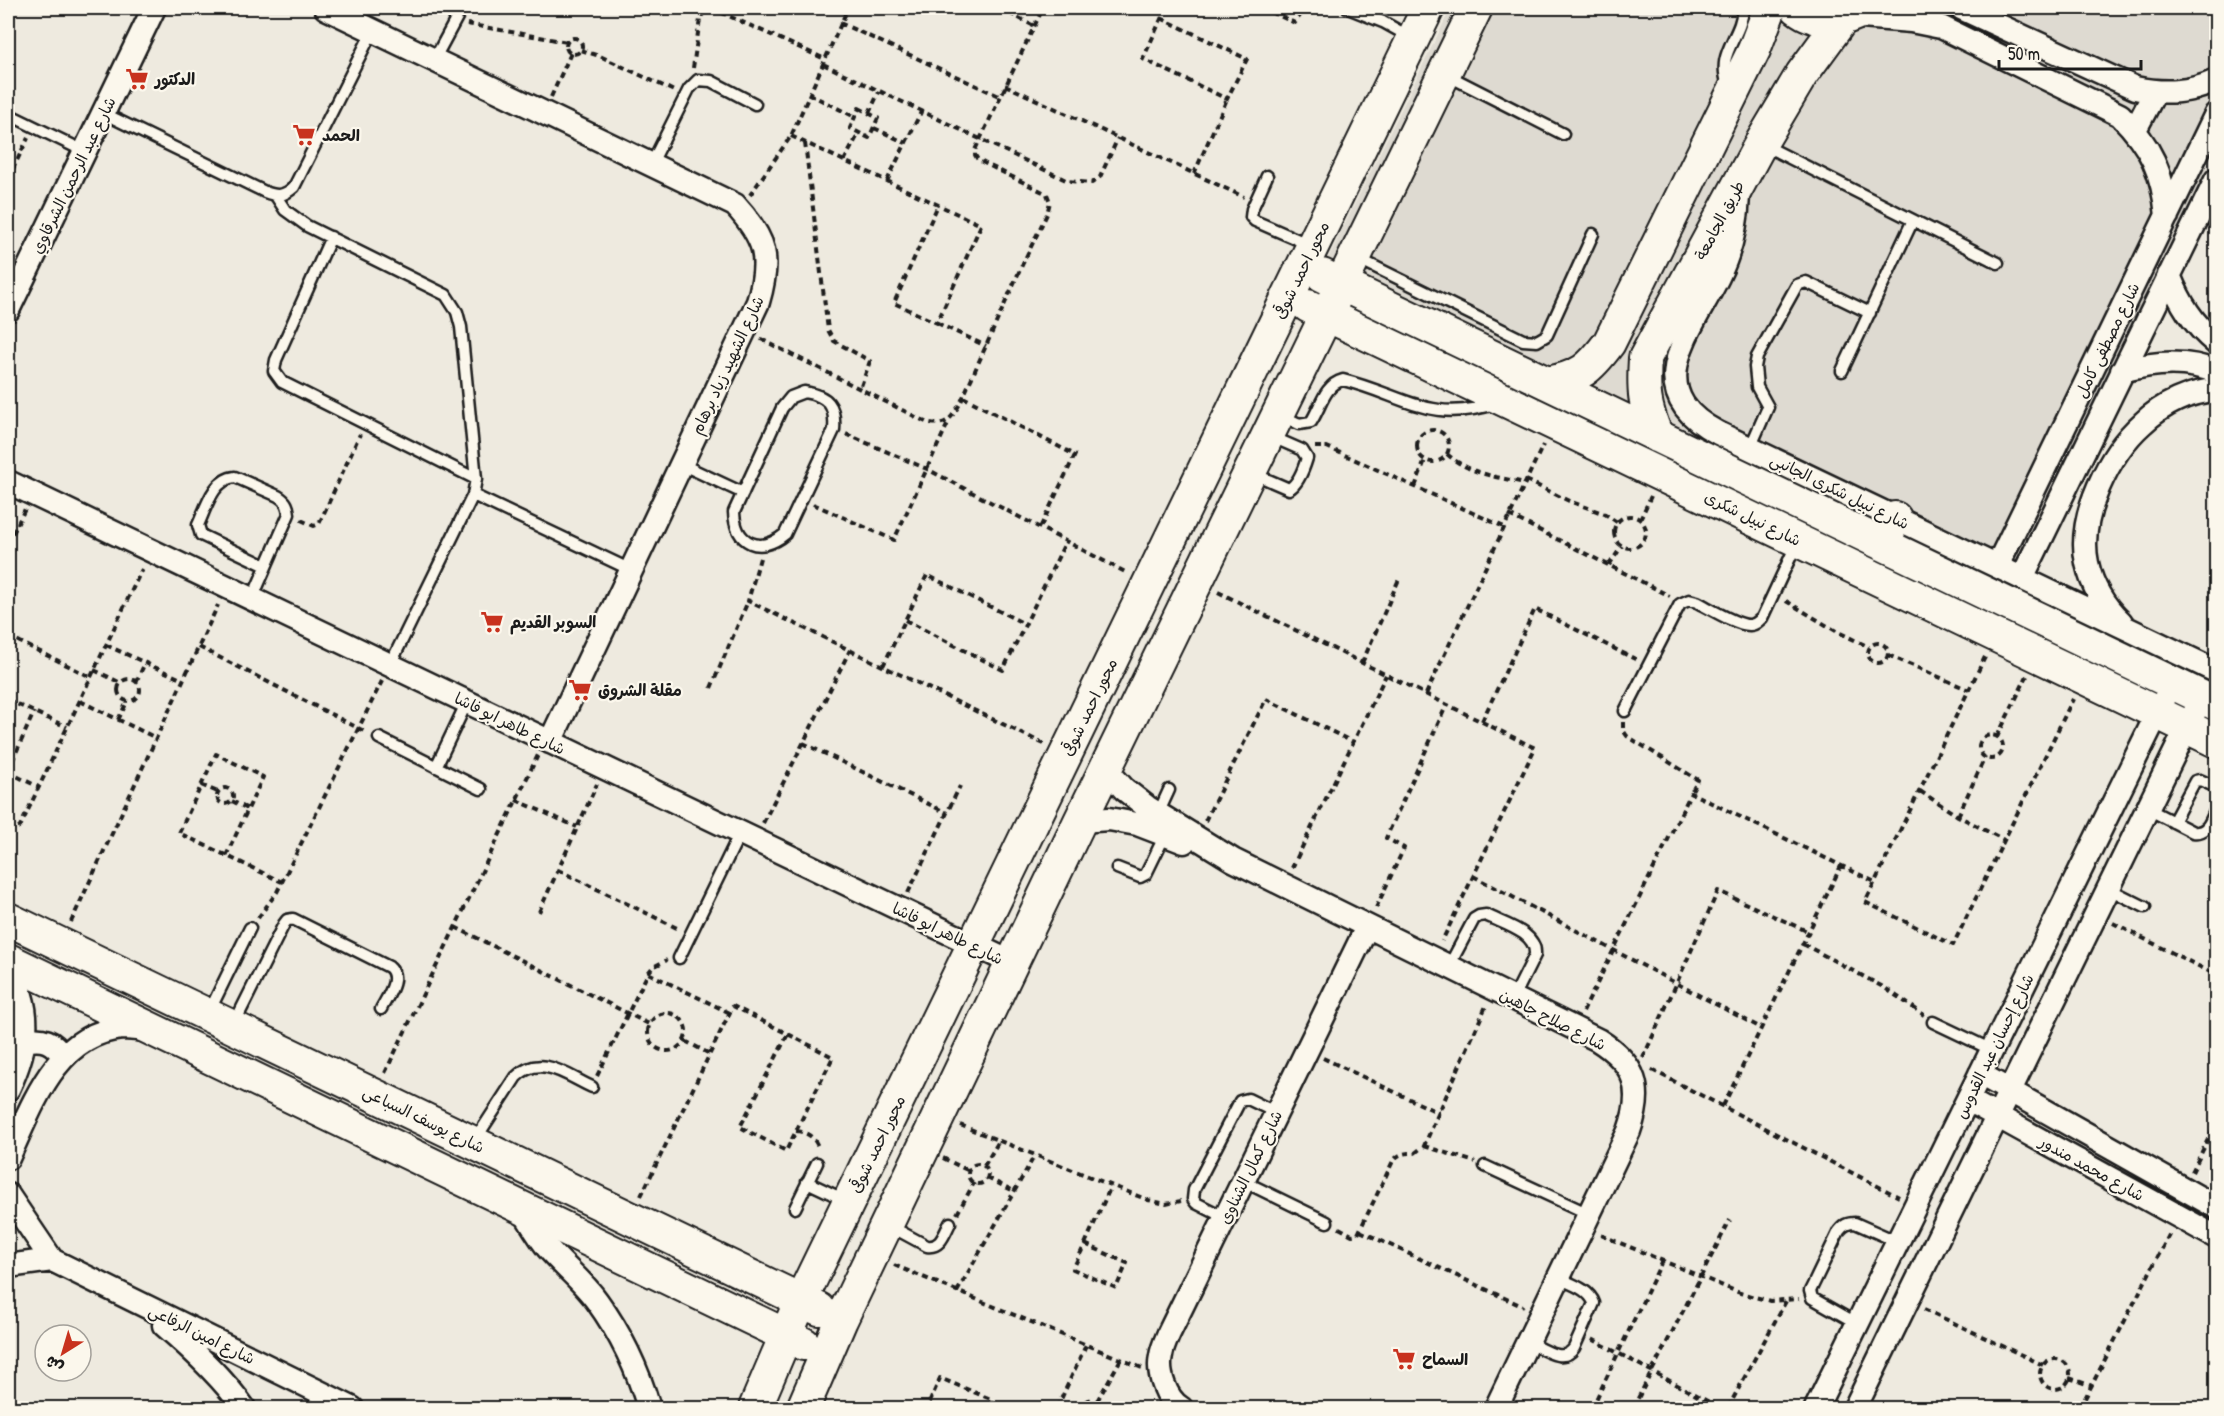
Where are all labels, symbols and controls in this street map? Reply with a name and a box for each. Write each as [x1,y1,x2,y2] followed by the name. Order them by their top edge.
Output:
[1999,33,2142,71] scale bar
[2008,41,2040,66] text: 50 m
[124,66,150,92] supermarket icon: الدكتور
[153,68,195,91] place label: الدكتور
[25,93,121,258] street label: شارع عبد الرحمن الشرقاوي
[291,122,317,148] supermarket icon: الحمد
[322,124,360,146] place label: الحمد
[1689,177,1749,263] street label: طريق الجامعة
[1268,217,1334,323] street label: محور احمد شوقى
[2070,279,2145,402] street label: شارع مصطفى كامل
[685,292,771,439] street label: شارع الشهيد زياد برهام
[1766,448,1913,535] street label: شارع نبيل شكرى الجانبى
[1701,485,1805,552] street label: شارع نبيل شكرى
[479,609,505,635] supermarket icon: السوبر القديم
[510,611,596,635] place label: السوبر القديم
[1056,654,1122,760] street label: محور احمد شوقى
[567,677,593,703] supermarket icon: مقلة الشروق
[598,679,682,701] place label: مقلة الشروق
[450,687,569,760] street label: شارع طاهر ابو فاشا
[888,897,1007,970] street label: شارع طاهر ابو فاشا
[1949,970,2040,1123] street label: شارع إحسان عبد القدوس
[1496,983,1610,1056] street label: شارع صلاح جاهين
[359,1080,488,1159] street label: شارع يوسف السباعى
[844,1091,910,1197] street label: محور احمد شوقى
[1213,1106,1288,1228] street label: شارع كمال الشناوى
[2034,1129,2148,1207] street label: شارع محمد مندور
[145,1299,259,1370] street label: شارع امين الرفاعى
[33,1323,93,1383] north arrow
[1391,1346,1417,1372] supermarket icon: السماح
[1422,1348,1468,1370] place label: السماح
[40,1351,68,1379] text: ش

